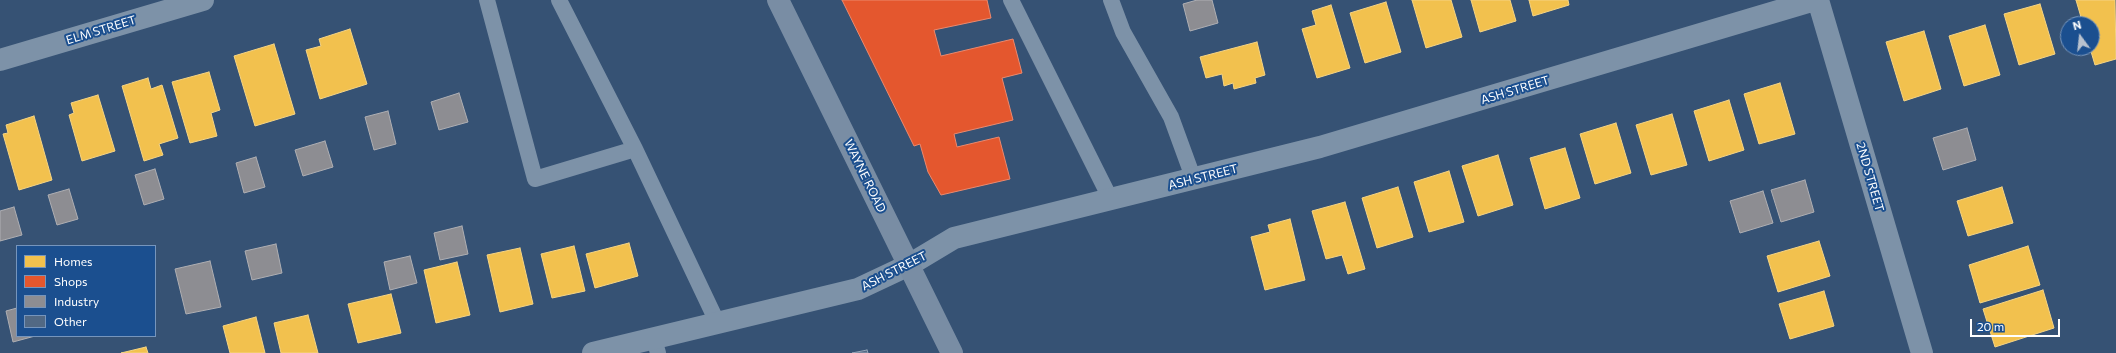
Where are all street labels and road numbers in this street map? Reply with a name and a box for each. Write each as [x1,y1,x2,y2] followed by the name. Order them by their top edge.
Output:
[64,13,138,47] street label: ELM STREET
[1479,73,1551,107] street label: ASH STREET
[841,137,889,215] street label: WAYNE ROAD
[1853,141,1887,213] street label: 2ND STREET
[1167,161,1239,193] street label: ASH STREET
[859,248,929,294] street label: ASH STREET

